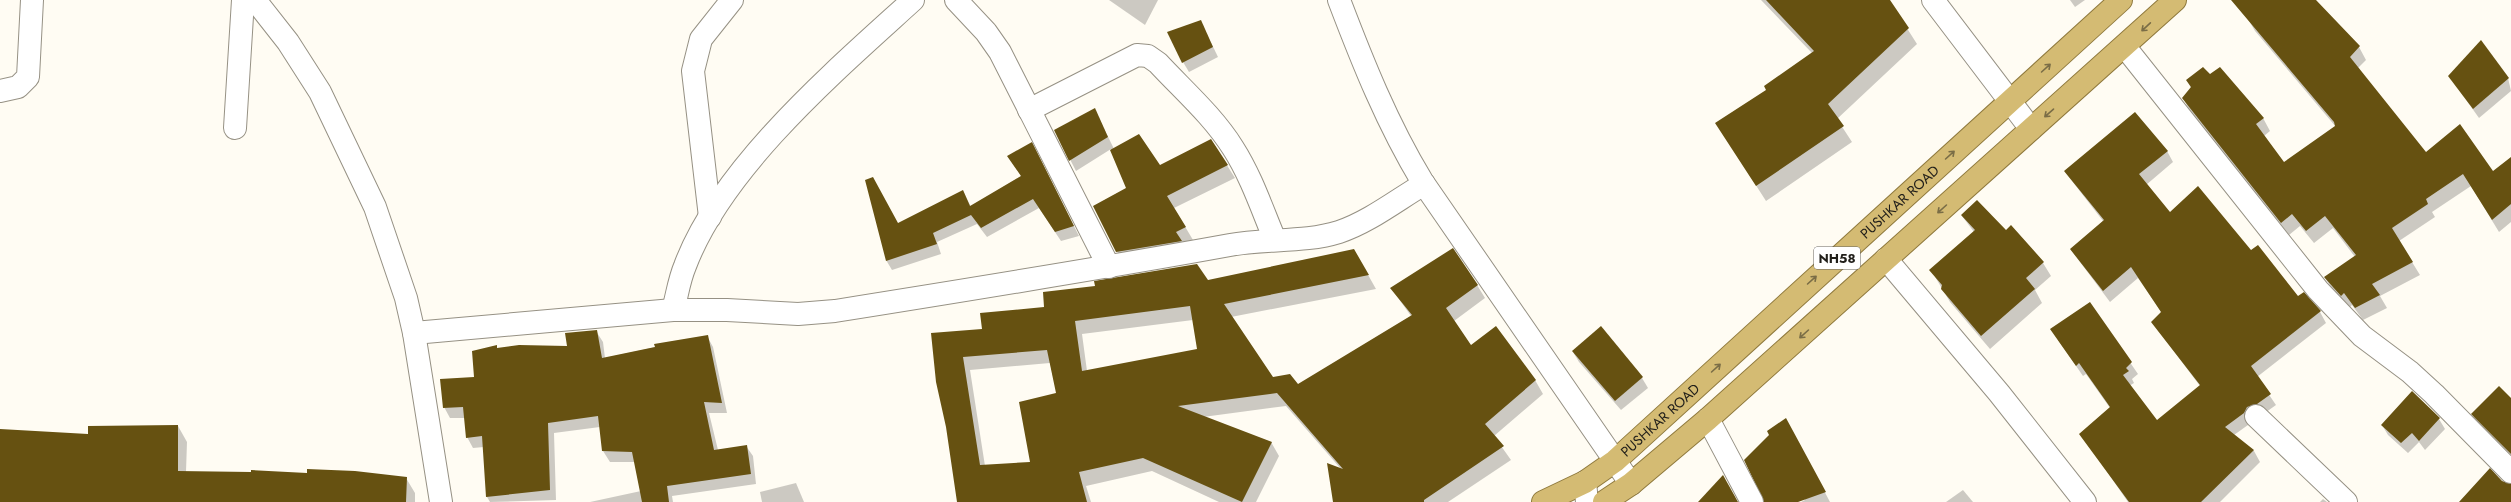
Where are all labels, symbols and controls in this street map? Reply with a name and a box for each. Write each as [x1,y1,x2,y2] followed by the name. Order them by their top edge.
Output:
[2142,22,2152,31] one-way arrow
[2041,63,2051,72] one-way arrow
[2045,108,2055,117] one-way arrow
[1945,150,1955,160] one-way arrow
[1856,161,1943,243] street label: PUSHKAR ROAD
[1937,204,1947,214] one-way arrow
[1814,247,1860,269] road number: NH58
[1807,276,1818,285] one-way arrow
[1799,329,1809,339] one-way arrow
[1711,364,1721,373] one-way arrow
[1616,379,1704,461] street label: PUSHKAR ROAD

